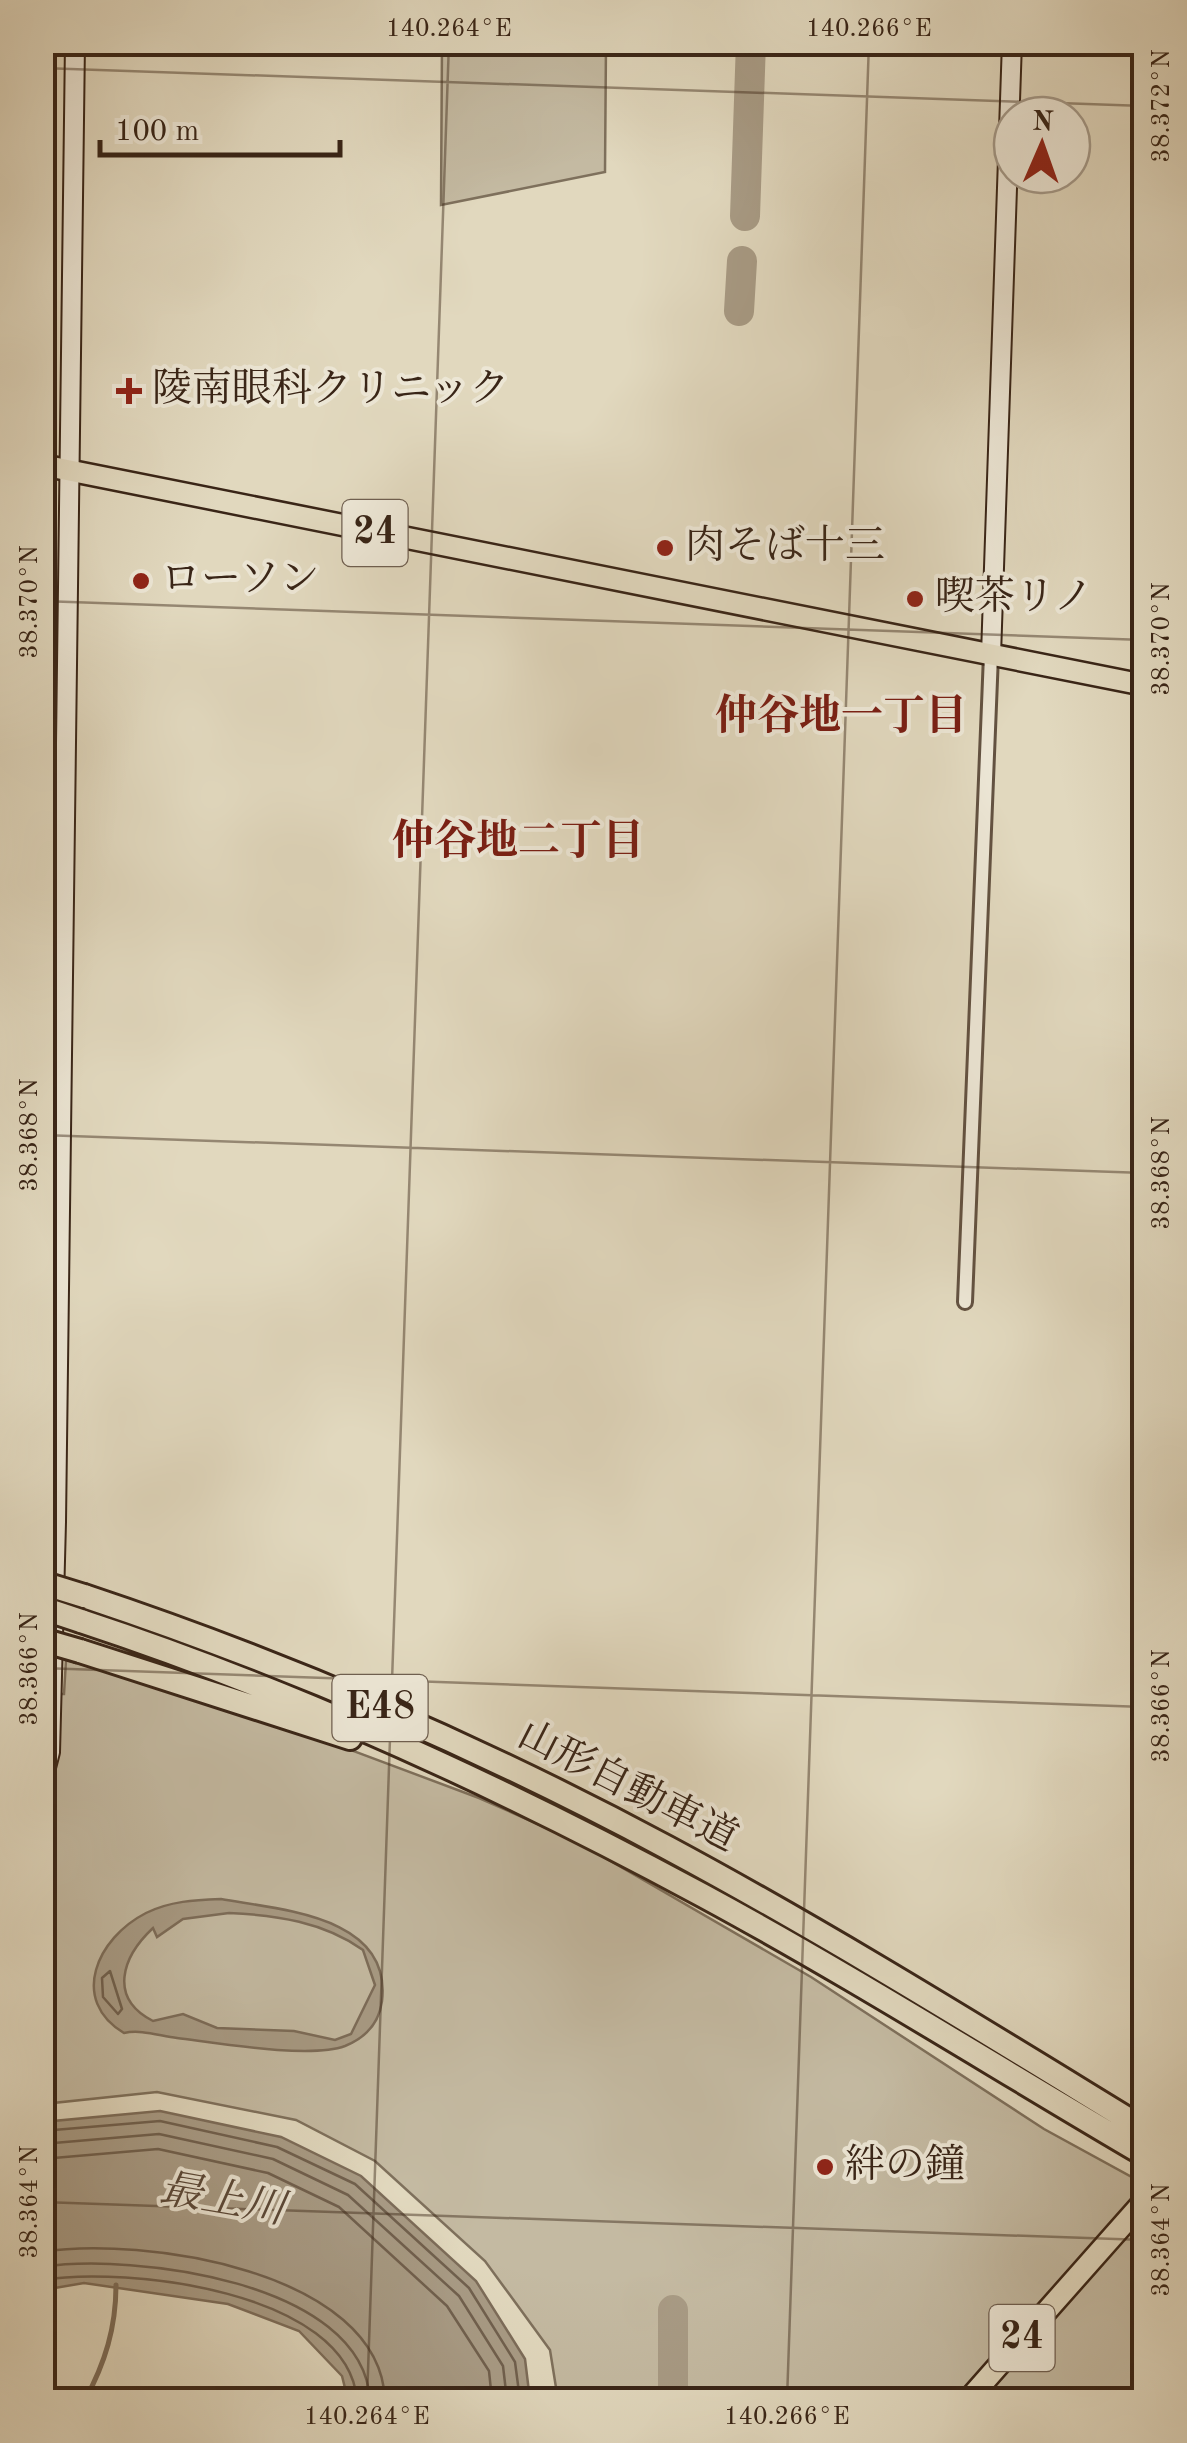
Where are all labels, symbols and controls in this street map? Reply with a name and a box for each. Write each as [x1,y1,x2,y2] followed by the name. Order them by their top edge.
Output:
[386,17,512,42] text: 140.264°E
[806,17,932,42] text: 140.266°E
[1150,49,1175,163] text: 38.372°N
[100,95,340,157] scale bar
[992,95,1092,195] north arrow
[1032,109,1055,137] text: N
[115,117,199,147] text: 100 m
[152,367,510,411] place label: 陵南眼科クリニック
[116,378,142,404] marker: 陵南眼科クリニック
[342,500,408,566] road number: 24
[685,524,885,568] place label: 肉そば十三
[654,537,676,559] marker: 肉そば十三
[18,545,43,659] text: 38.370°N
[161,561,319,601] place label: ローソン
[130,570,152,592] marker: ローソン
[935,575,1093,619] place label: 喫茶リノ
[1150,582,1175,696] text: 38.370°N
[904,588,926,610] marker: 喫茶リノ
[715,693,967,739] district label: 仲谷地一丁目
[392,818,644,864] district label: 仲谷地二丁目
[18,1078,43,1192] text: 38.368°N
[1150,1116,1175,1230] text: 38.368°N
[18,1612,43,1726] text: 38.366°N
[1150,1649,1175,1763] text: 38.366°N
[332,1675,428,1741] road number: E48
[511,1712,745,1860] street label: 山形自動車道
[845,2143,965,2187] place label: 絆の鐘
[18,2145,43,2259] text: 38.364°N
[814,2156,836,2178] marker: 絆の鐘
[156,2166,292,2233] water label: 最上川
[1150,2183,1175,2297] text: 38.364°N
[990,2305,1054,2371] road number: 24
[304,2405,430,2430] text: 140.264°E
[724,2405,850,2430] text: 140.266°E

